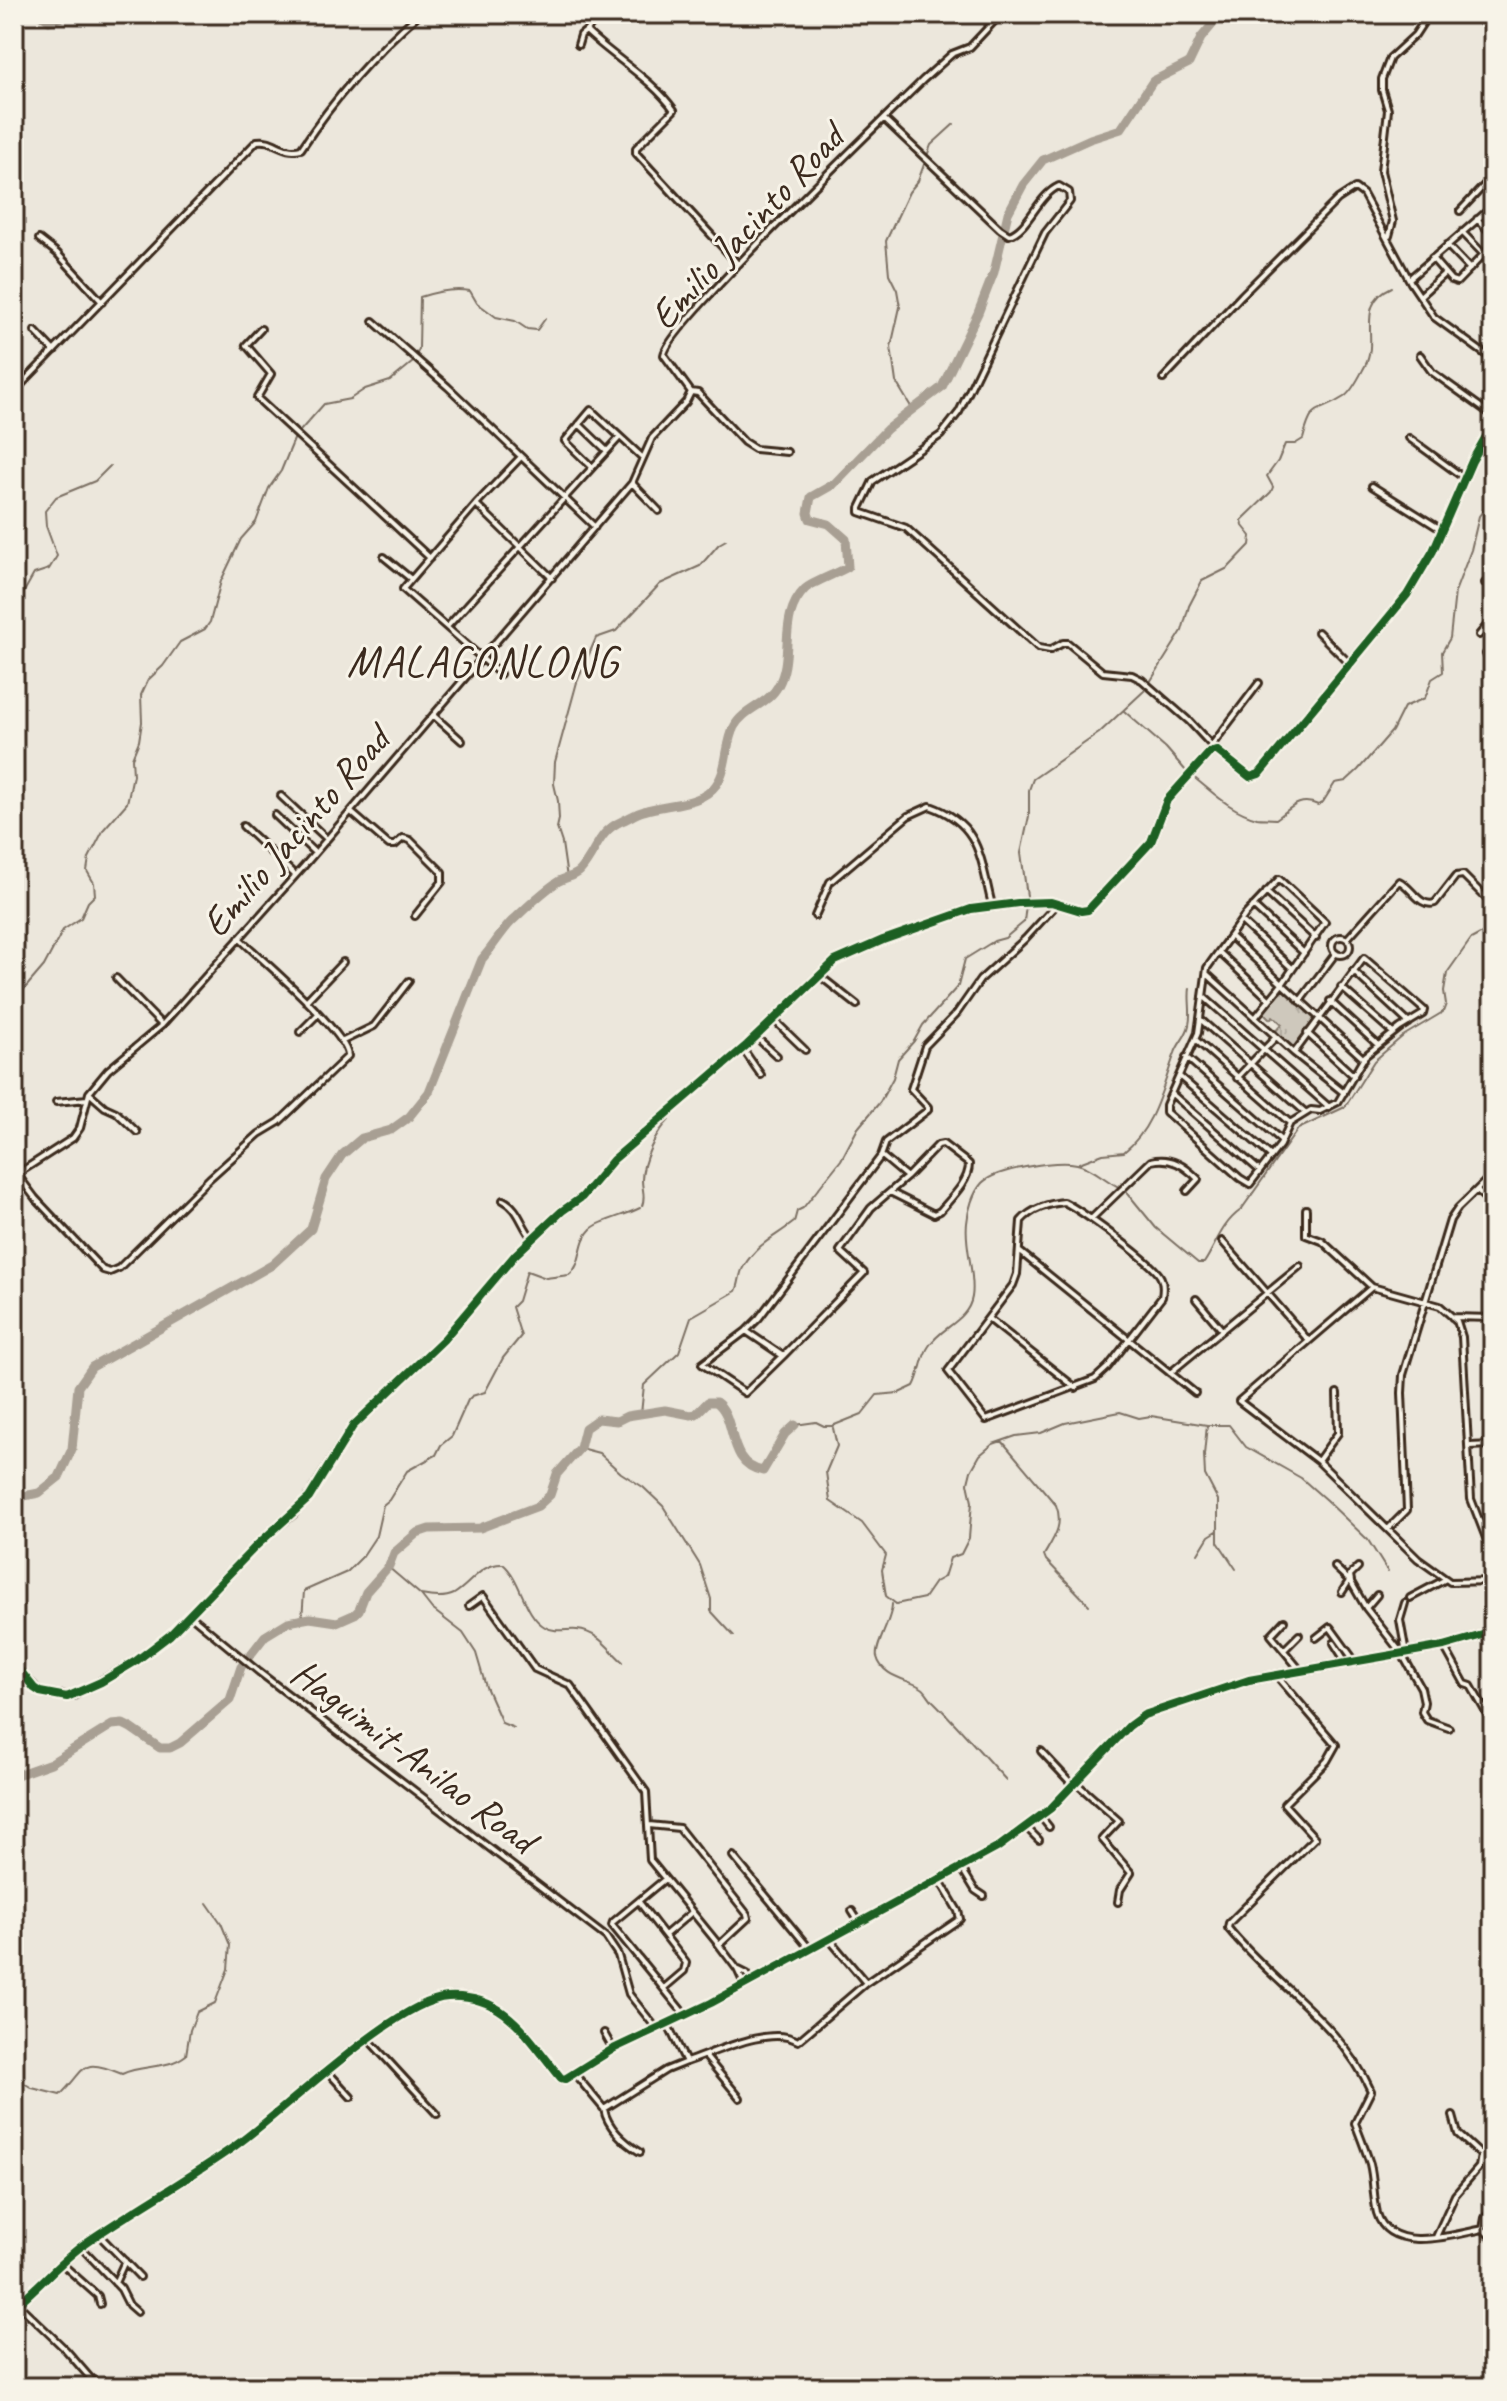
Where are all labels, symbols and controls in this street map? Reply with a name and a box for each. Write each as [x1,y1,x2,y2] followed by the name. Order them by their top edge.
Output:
[639,110,858,340] street label: Emilio Jacinto Road
[347,634,622,689] district label: MALAGONLONG
[191,712,404,947] street label: Emilio Jacinto Road
[281,1648,551,1868] street label: Haguimit-Anilao Road

